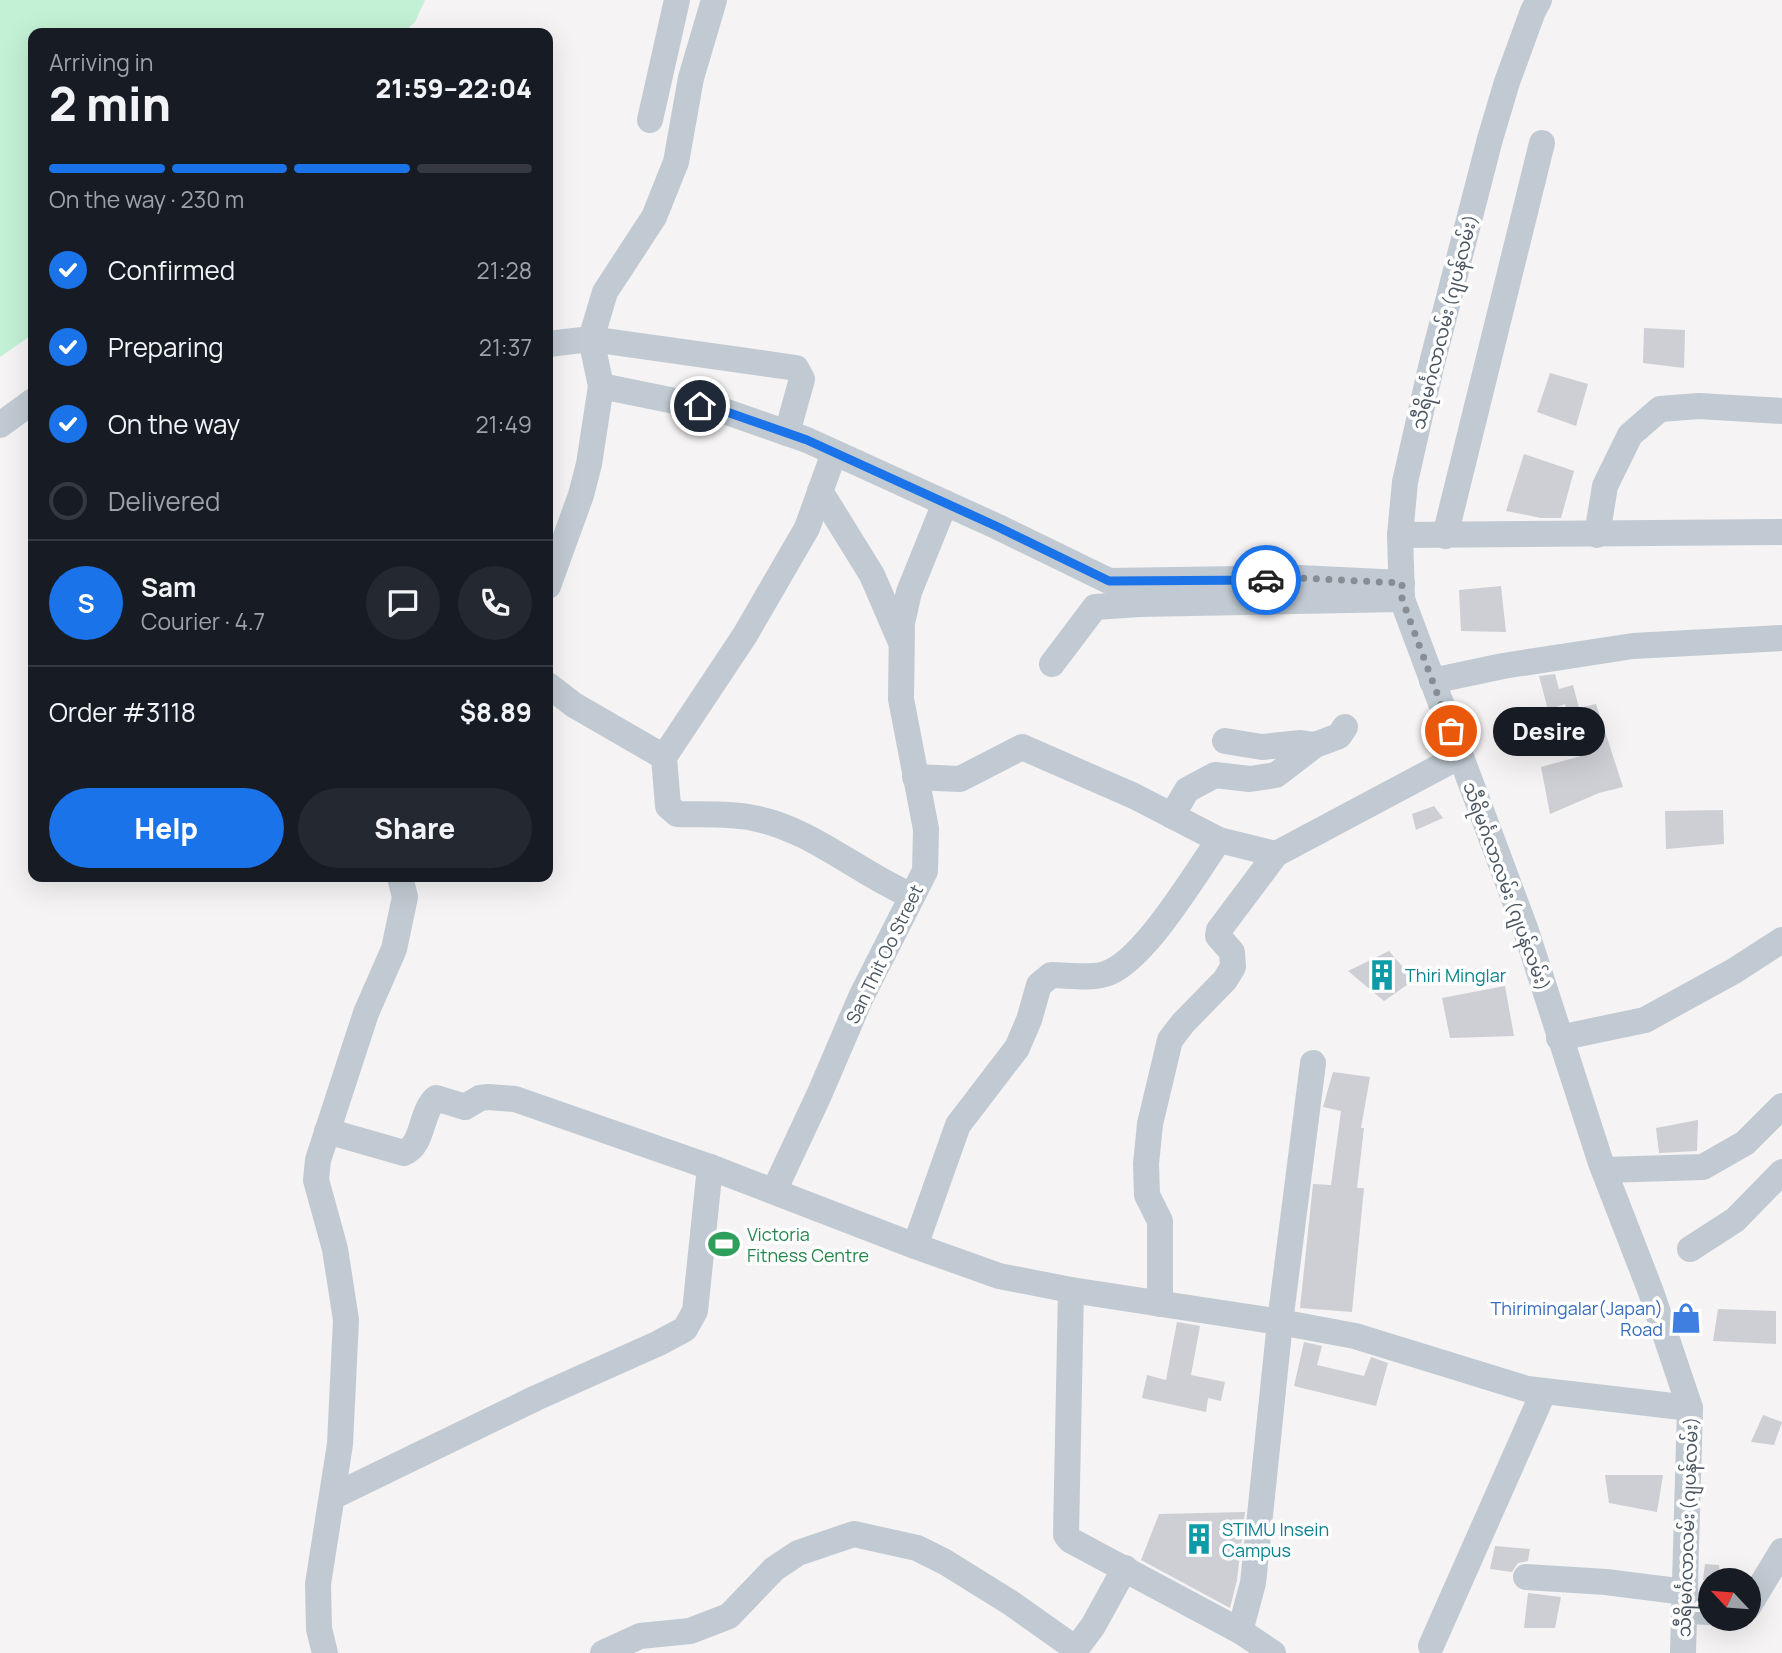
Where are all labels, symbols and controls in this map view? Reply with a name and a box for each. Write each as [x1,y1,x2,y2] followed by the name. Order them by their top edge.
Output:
[49,46,154,78] text: Arriving in
[375,70,532,106] text: 21:59–22:04
[49,72,171,135] text: 2 min
[49,183,244,215] text: On the way · 230 m
[1405,212,1486,433] street label: သီရိမင်္ဂလာလမ်း (ဂျပန်လမ်း)
[49,251,87,289] icon: check
[108,252,235,288] text: Confirmed
[477,254,532,286] text: 21:28
[49,328,87,366] icon: check
[108,329,224,365] text: Preparing
[479,331,532,363] text: 21:37
[670,376,730,436] pin
[681,387,719,425] icon: home
[49,405,87,443] icon: check
[108,406,240,442] text: On the way
[475,408,532,440] text: 21:49
[108,483,220,519] text: Delivered
[1231,545,1301,615] courier
[1247,561,1285,599] icon: car
[366,566,440,640] button: chat
[458,566,532,640] button: phone
[141,569,196,605] text: Sam
[77,585,95,621] text: S
[141,605,265,637] text: Courier · 4.7
[49,694,196,730] text: Order #3118
[460,694,532,730] text: $8.89
[1421,701,1481,761] pin
[1493,706,1605,756] callout: Desire
[1432,712,1470,750] icon: bag
[1513,715,1585,747] text: Desire
[1454,778,1557,995] street label: သီရိမင်္ဂလာလမ်း (ဂျပန်လမ်း)
[49,788,284,868] button: Help
[298,788,532,868] button: Share
[840,880,928,1028] street label: San Thit Oo Street
[1365,958,1399,992] building icon: Thiri Minglar
[1405,963,1507,987] place label: Thiri Minglar
[747,1222,869,1267] place label: Victoria Fitness Centre
[707,1227,741,1261] sports icon: Victoria Fitness Centre
[1491,1296,1663,1341] place label: Thirimingalar(Japan) Road
[1669,1301,1703,1335] shop icon: Thirimingalar(Japan) Road
[1670,1416,1707,1638] street label: သီရိမင်္ဂလာလမ်း (ဂျပန်လမ်း)
[1222,1517,1329,1562] place label: STIMU Insein Campus
[1182,1522,1216,1556] building icon: STIMU Insein Campus
[1698,1568,1760,1631] north arrow
[1698,1568,1761,1631] map controls

